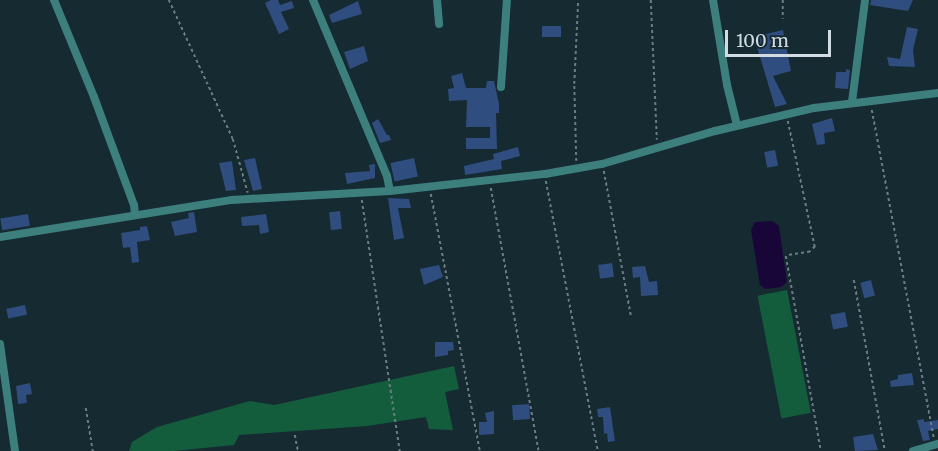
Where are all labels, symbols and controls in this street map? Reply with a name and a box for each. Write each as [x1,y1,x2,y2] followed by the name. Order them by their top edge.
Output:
[728,18,834,56] scale bar
[736,29,789,52] text: 100 m

